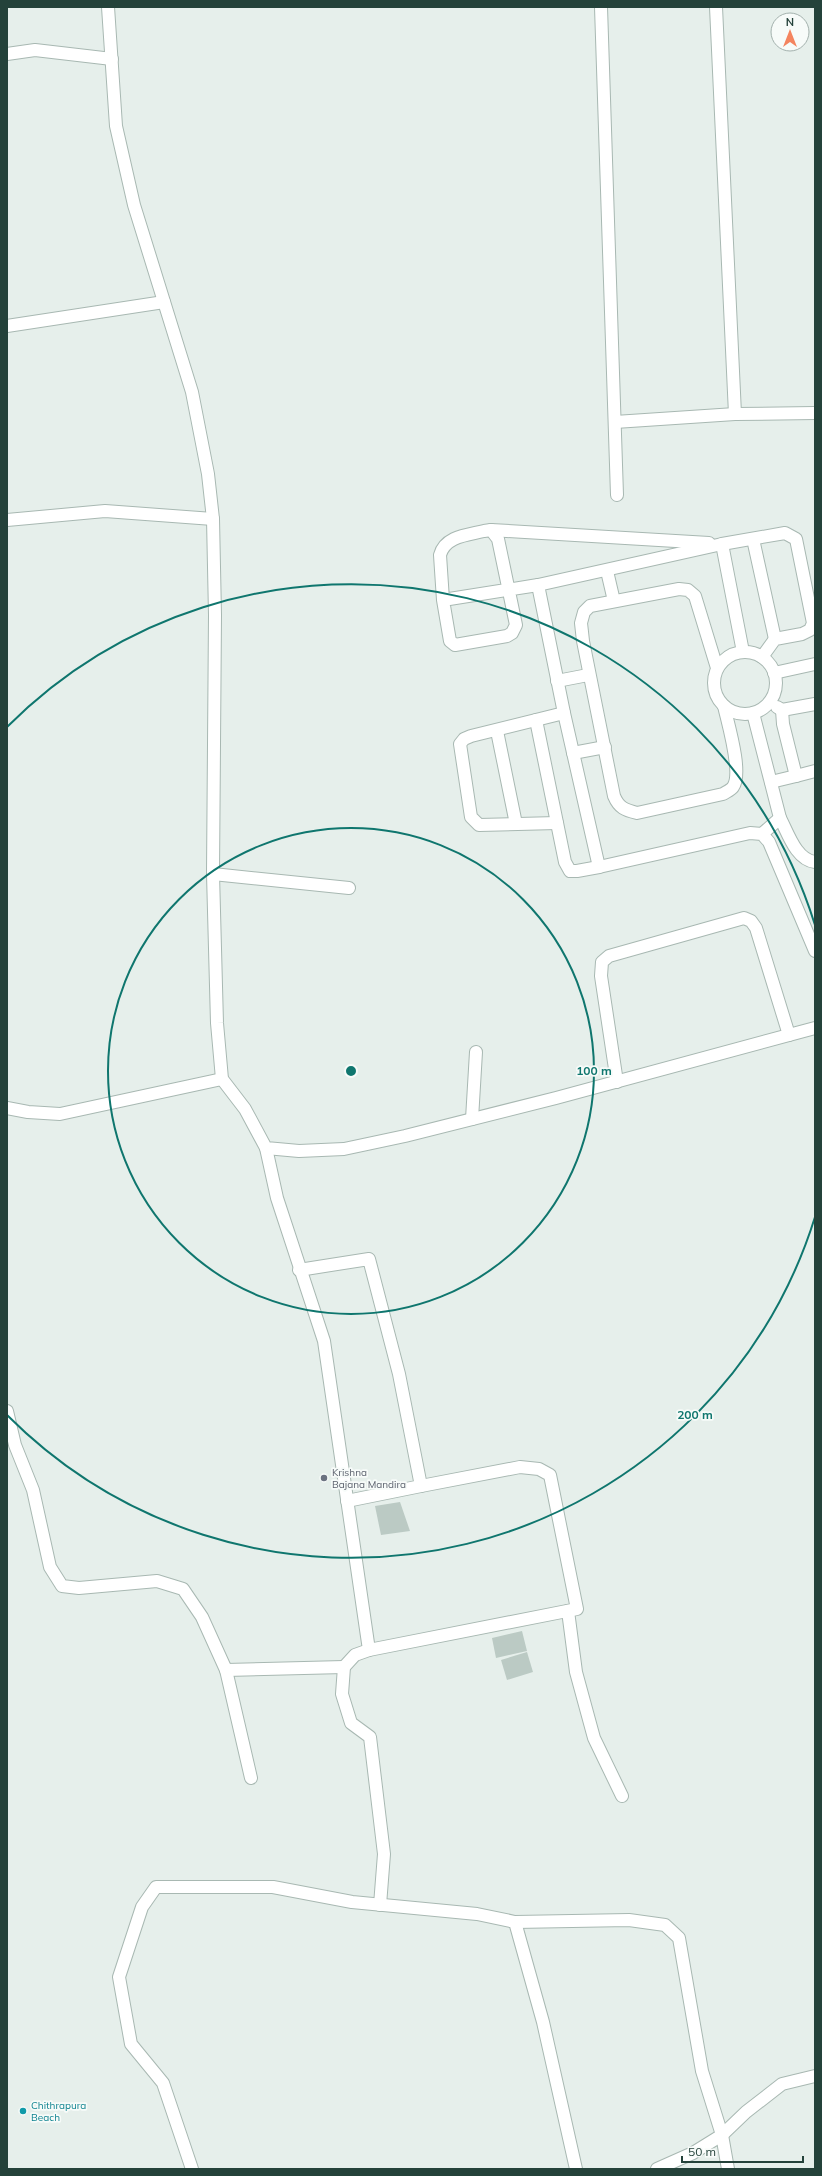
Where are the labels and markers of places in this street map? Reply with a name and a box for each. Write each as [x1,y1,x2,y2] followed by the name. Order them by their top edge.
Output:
[344,1064,358,1078] centre of rings
[332,1466,406,1491] place label: Krishna Bajana Mandira
[319,1473,329,1483] marker: Krishna Bajana Mandira
[31,2099,86,2124] place label: Chithrapura Beach
[18,2106,28,2116] marker: Chithrapura Beach

